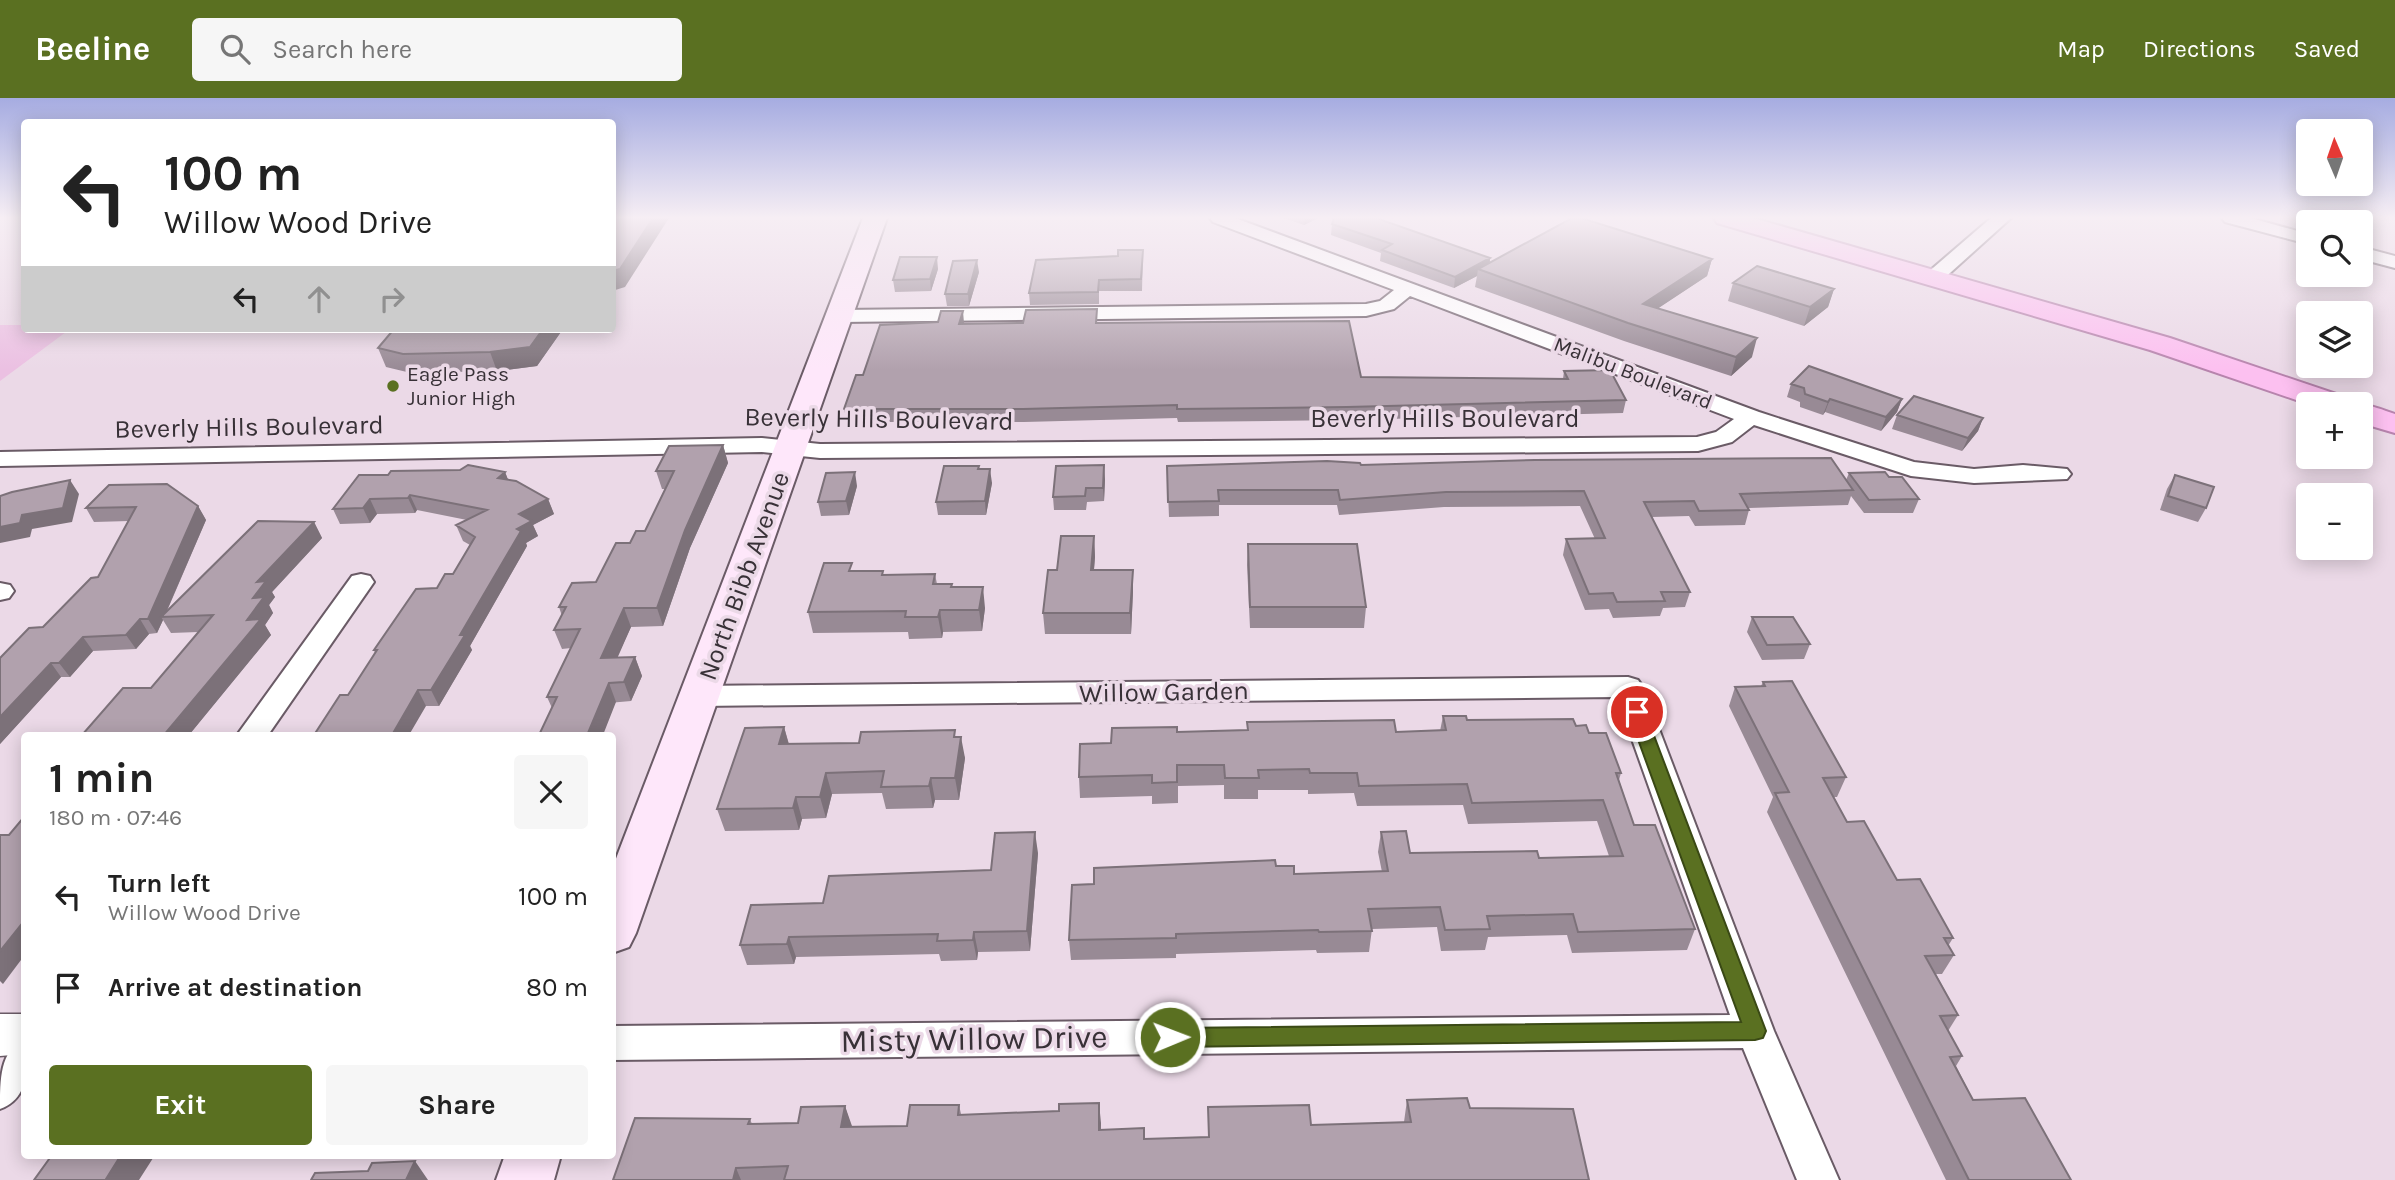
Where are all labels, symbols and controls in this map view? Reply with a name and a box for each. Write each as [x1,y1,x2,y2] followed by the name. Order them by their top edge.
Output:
[192,18,682,81] search box
[35,30,150,68] text: Beeline
[216,30,254,68] icon: search
[272,34,412,65] text: Search here
[2057,35,2105,63] text: Map
[2143,35,2256,63] text: Directions
[2294,35,2360,63] text: Saved
[2296,119,2373,196] north arrow
[2296,119,2373,560] map controls
[164,145,302,202] text: 100 m
[49,147,140,238] icon: left
[164,204,432,241] text: Willow Wood Drive
[2296,210,2373,287] button: search
[227,280,265,318] icon: left
[300,280,338,318] icon: ahead
[373,280,411,318] icon: right
[2296,301,2373,378] button: layers
[1550,332,1716,414] street label: Malibu Boulevard
[407,362,516,410] place label: Eagle Pass Junior High
[385,378,401,394] marker: Eagle Pass Junior High
[2296,392,2373,469] button: +
[744,401,1014,437] street label: Beverly Hills Boulevard
[1310,403,1580,434] street label: Beverly Hills Boulevard
[114,409,384,445] street label: Beverly Hills Boulevard
[692,468,796,684] street label: North Bibb Avenue
[2296,483,2373,560] button: −
[1079,675,1249,709] street label: Willow Garden
[1607,682,1667,742] pin
[1618,693,1656,731] icon: arrive
[49,753,154,803] text: 1 min
[514,755,588,829] button: close
[49,804,182,831] text: 180 m · 07:46
[108,868,210,899] text: Turn left
[49,878,87,916] icon: left
[518,881,588,912] text: 100 m
[108,899,301,926] text: Willow Wood Drive
[49,969,87,1007] icon: arrive
[108,972,362,1003] text: Arrive at destination
[526,972,588,1003] text: 80 m
[1133,1000,1207,1074] position arrow
[840,1018,1108,1060] street label: Misty Willow Drive
[49,1065,312,1145] button: Exit
[326,1065,588,1145] button: Share

